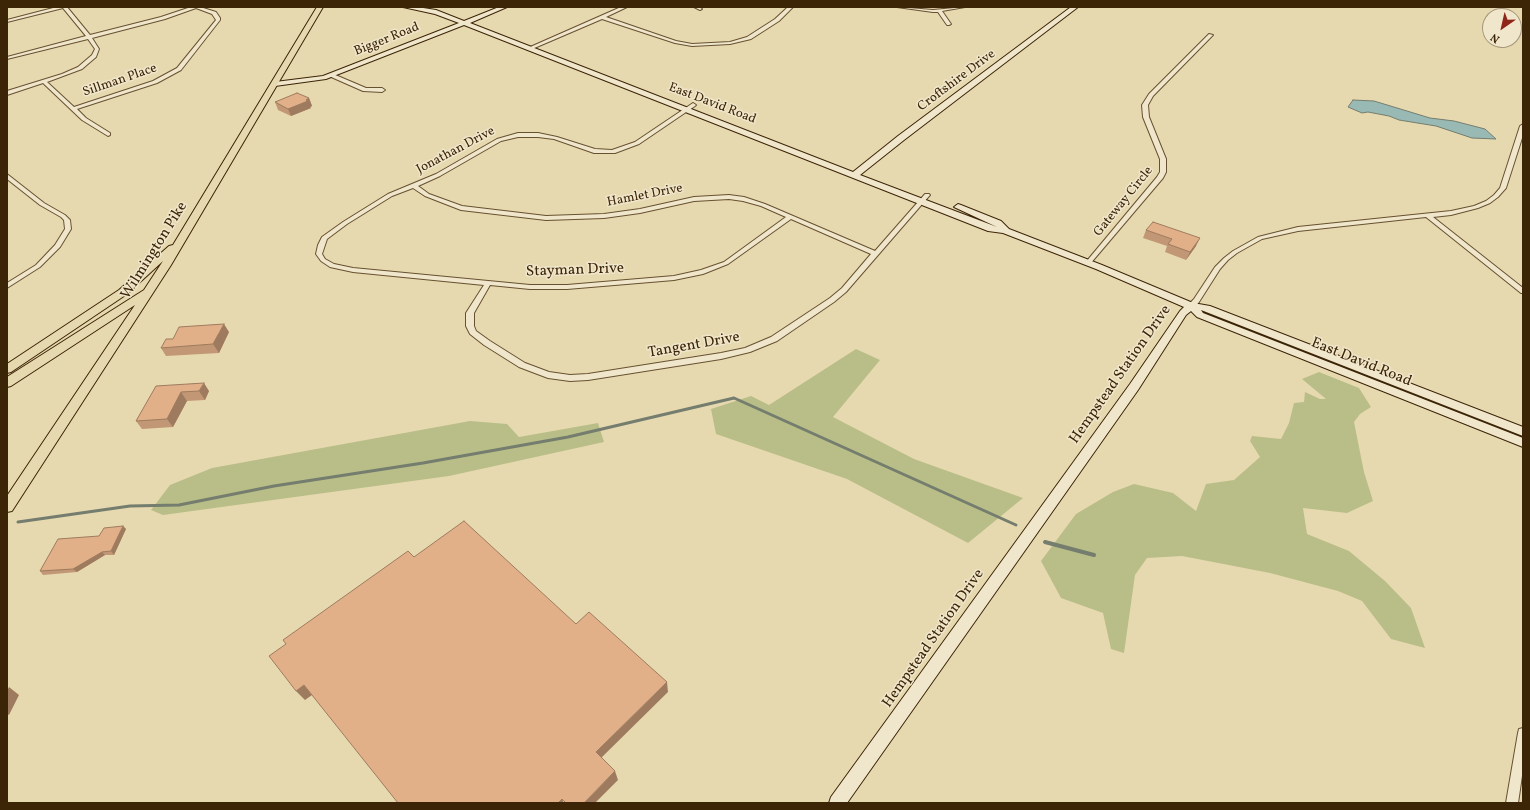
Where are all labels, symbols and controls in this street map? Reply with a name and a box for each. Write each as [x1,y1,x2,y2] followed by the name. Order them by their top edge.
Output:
[1482,8,1522,48] north arrow
[352,20,422,60] street label: Bigger Road
[1488,29,1503,46] text: N
[915,47,999,115] street label: Croftshire Drive
[81,61,159,101] street label: Sillman Place
[666,80,758,128] street label: East David Road
[414,124,498,178] street label: Jonathan Drive
[1091,164,1157,240] street label: Gateway Circle
[606,181,684,211] street label: Hamlet Drive
[118,199,192,303] street label: Wilmington Pike
[526,260,624,282] street label: Stayman Drive
[1066,302,1176,448] street label: Hempstead Station Drive
[647,329,741,363] street label: Tangent Drive
[1308,335,1414,391] street label: East David Road
[879,566,989,712] street label: Hempstead Station Drive

